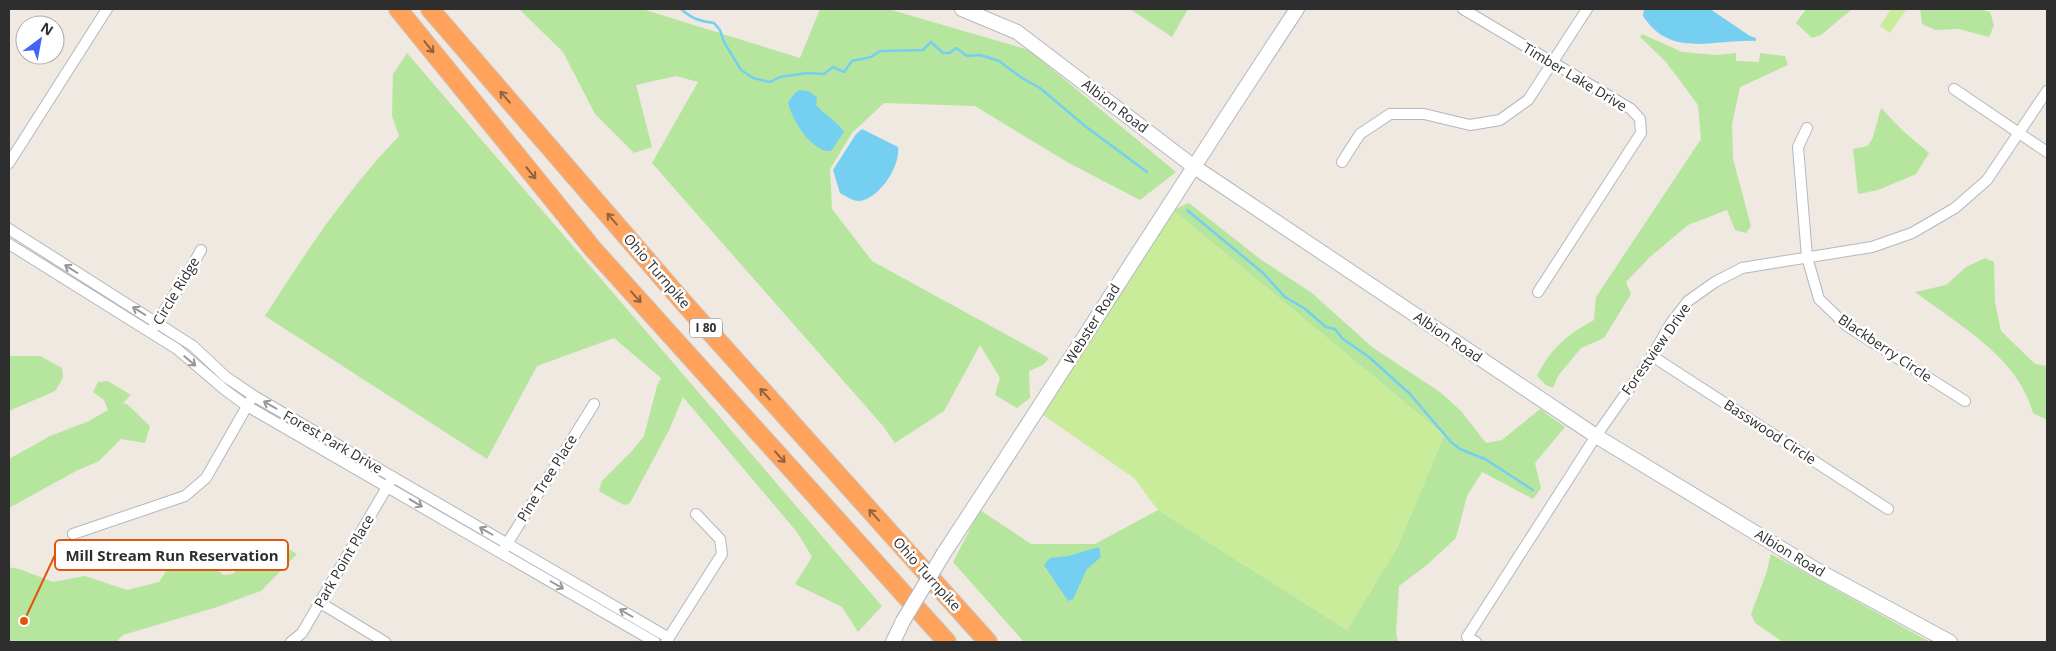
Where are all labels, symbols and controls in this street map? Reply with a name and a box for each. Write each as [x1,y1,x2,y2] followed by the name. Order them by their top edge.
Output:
[15,15,65,65] north arrow
[37,17,57,40] text: N
[1520,38,1631,115] street label: Timber Lake Drive
[423,40,434,53] one-way arrow
[1078,74,1152,137] street label: Albion Road
[500,91,511,104] one-way arrow
[526,166,537,179] one-way arrow
[606,213,618,226] one-way arrow
[620,229,695,312] street label: Ohio Turnpike
[148,253,203,328] street label: Circle Ridge
[64,263,78,273] one-way arrow
[1059,280,1124,368] street label: Webster Road
[630,290,642,303] one-way arrow
[1617,299,1694,398] street label: Forestview Drive
[132,305,146,315] one-way arrow
[1410,307,1486,366] street label: Albion Road
[1835,309,1936,386] street label: Blackberry Circle
[690,318,722,338] road number: I 80
[184,355,197,367] one-way arrow
[760,387,771,400] one-way arrow
[1721,395,1820,469] street label: Basswood Circle
[264,399,278,409] one-way arrow
[280,405,386,478] street label: Forest Park Drive
[512,431,581,525] street label: Pine Tree Place
[774,450,786,463] one-way arrow
[409,499,423,509] one-way arrow
[868,508,880,521] one-way arrow
[309,510,378,611] street label: Park Point Place
[1752,524,1829,581] street label: Albion Road
[479,526,494,536] one-way arrow
[889,533,966,615] street label: Ohio Turnpike
[55,540,288,570] callout: Mill Stream Run Reservation
[65,545,279,565] text: Mill Stream Run Reservation
[549,581,563,591] one-way arrow
[620,608,634,618] one-way arrow

